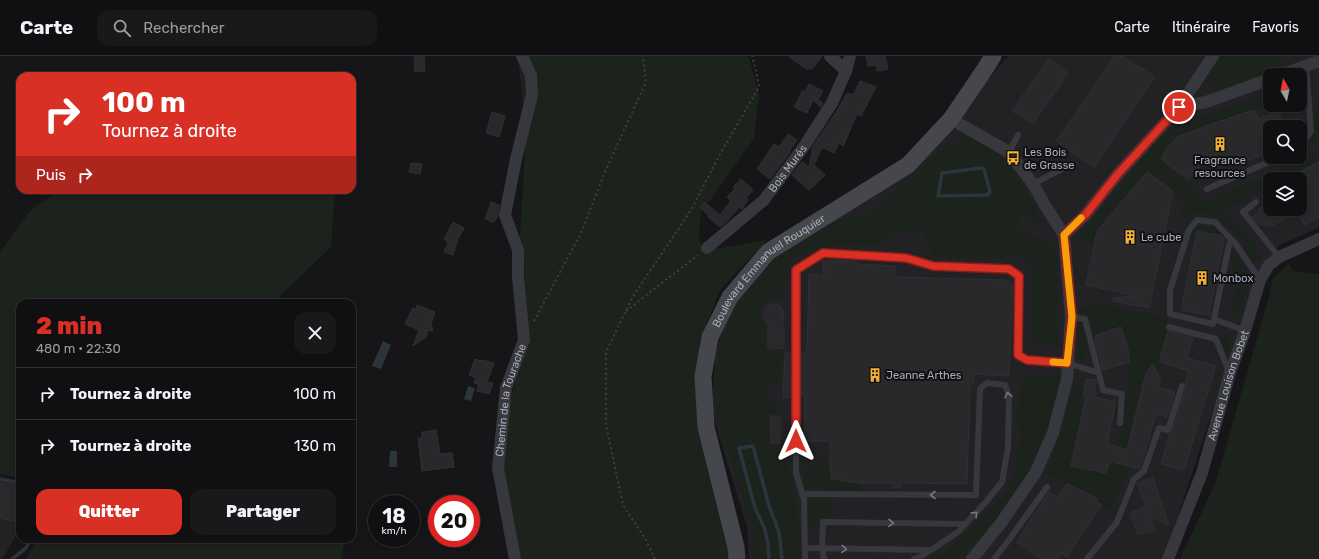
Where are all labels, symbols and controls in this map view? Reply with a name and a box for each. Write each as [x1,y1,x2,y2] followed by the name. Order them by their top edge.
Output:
[97,10,377,46] search box
[20,16,73,39] text: Carte
[111,17,133,39] icon: search
[143,19,224,37] text: Rechercher
[1114,19,1150,36] text: Carte
[1172,19,1230,36] text: Itinéraire
[1252,19,1299,36] text: Favoris
[1263,68,1307,112] north arrow
[1263,68,1307,216] map controls
[102,86,186,119] text: 100 m
[36,88,88,140] icon: right
[1162,90,1196,124] pin
[1168,96,1190,118] icon: arrive
[102,120,237,142] text: Tournez à droite
[1263,120,1307,164] button: search
[1212,136,1228,152] building icon: Fragrance resources
[766,142,810,195] street label: Bois Murés
[1024,146,1074,172] place label: Les Bois de Grasse
[1005,150,1021,166] bus stop icon: Les Bois de Grasse
[1194,154,1246,180] place label: Fragrance resources
[74,164,96,186] icon: right
[36,166,66,184] text: Puis
[1263,172,1307,216] button: layers
[709,211,828,329] street label: Boulevard Emmanuel Rouquier
[1122,229,1138,245] building icon: Le cube
[1141,231,1181,244] place label: Le cube
[1194,270,1210,286] building icon: Monbox
[1213,272,1253,285] place label: Monbox
[36,312,102,340] text: 2 min
[294,312,336,354] button: close
[1205,328,1252,442] street label: Avenue Louison Bobet
[36,341,121,356] text: 480 m · 22:30
[493,342,529,457] street label: Chemin de la Tourache
[867,367,883,383] building icon: Jeanne Arthes
[886,369,962,382] place label: Jeanne Arthes
[36,383,58,405] icon: right
[70,385,191,403] text: Tournez à droite
[294,385,336,403] text: 100 m
[1004,391,1012,398] one-way arrow
[775,420,817,462] position arrow
[36,435,58,457] icon: right
[70,437,191,455] text: Tournez à droite
[294,437,336,455] text: 130 m
[36,489,182,535] button: Quitter
[190,489,336,535] button: Partager
[930,491,936,499] one-way arrow
[428,495,480,547] speed limit sign: 20
[382,504,406,528] text: 18
[970,511,978,519] one-way arrow
[888,519,894,527] one-way arrow
[382,525,406,537] text: km/h
[841,545,847,553] one-way arrow

